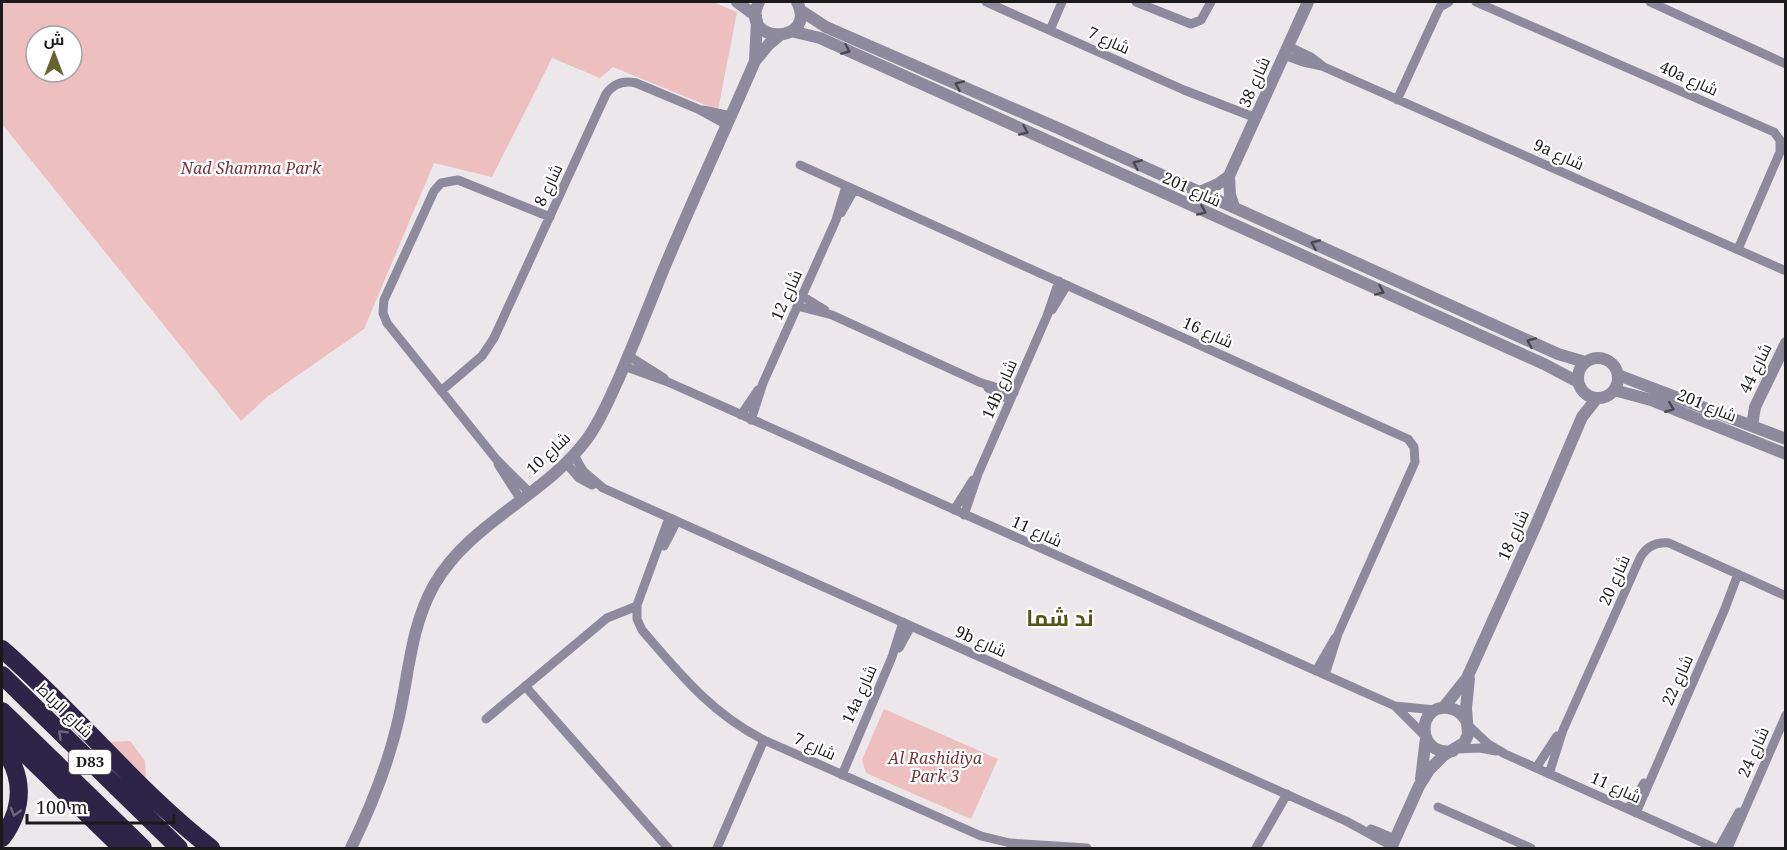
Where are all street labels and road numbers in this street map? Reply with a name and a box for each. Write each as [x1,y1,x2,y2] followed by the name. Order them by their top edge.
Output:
[1084,21,1134,60] street label: شارع 7
[1233,53,1276,111] street label: شارع 38
[1656,55,1722,102] street label: 40a شارع
[1530,133,1588,176] street label: 9a شارع
[529,160,568,210] street label: شارع 8
[1159,166,1225,213] street label: شارع 201
[765,266,808,324] street label: شارع 12
[1179,311,1237,354] street label: شارع 16
[1733,339,1777,397] street label: شارع 44
[976,356,1023,423] street label: 14b شارع
[1674,383,1740,428] street label: شارع 201
[521,427,576,480] street label: شارع 10
[1492,506,1535,564] street label: شارع 18
[1008,510,1066,553] street label: شارع 11
[1593,551,1636,609] street label: شارع 20
[951,620,1010,663] street label: 9b شارع
[1656,651,1699,709] street label: شارع 22
[836,661,883,727] street label: 14a شارع
[32,678,98,743] street label: شارع الرباط
[1732,723,1775,781] street label: شارع 24
[790,727,840,766] street label: شارع 7
[69,750,111,774] road number: D83
[1587,766,1645,809] street label: شارع 11

